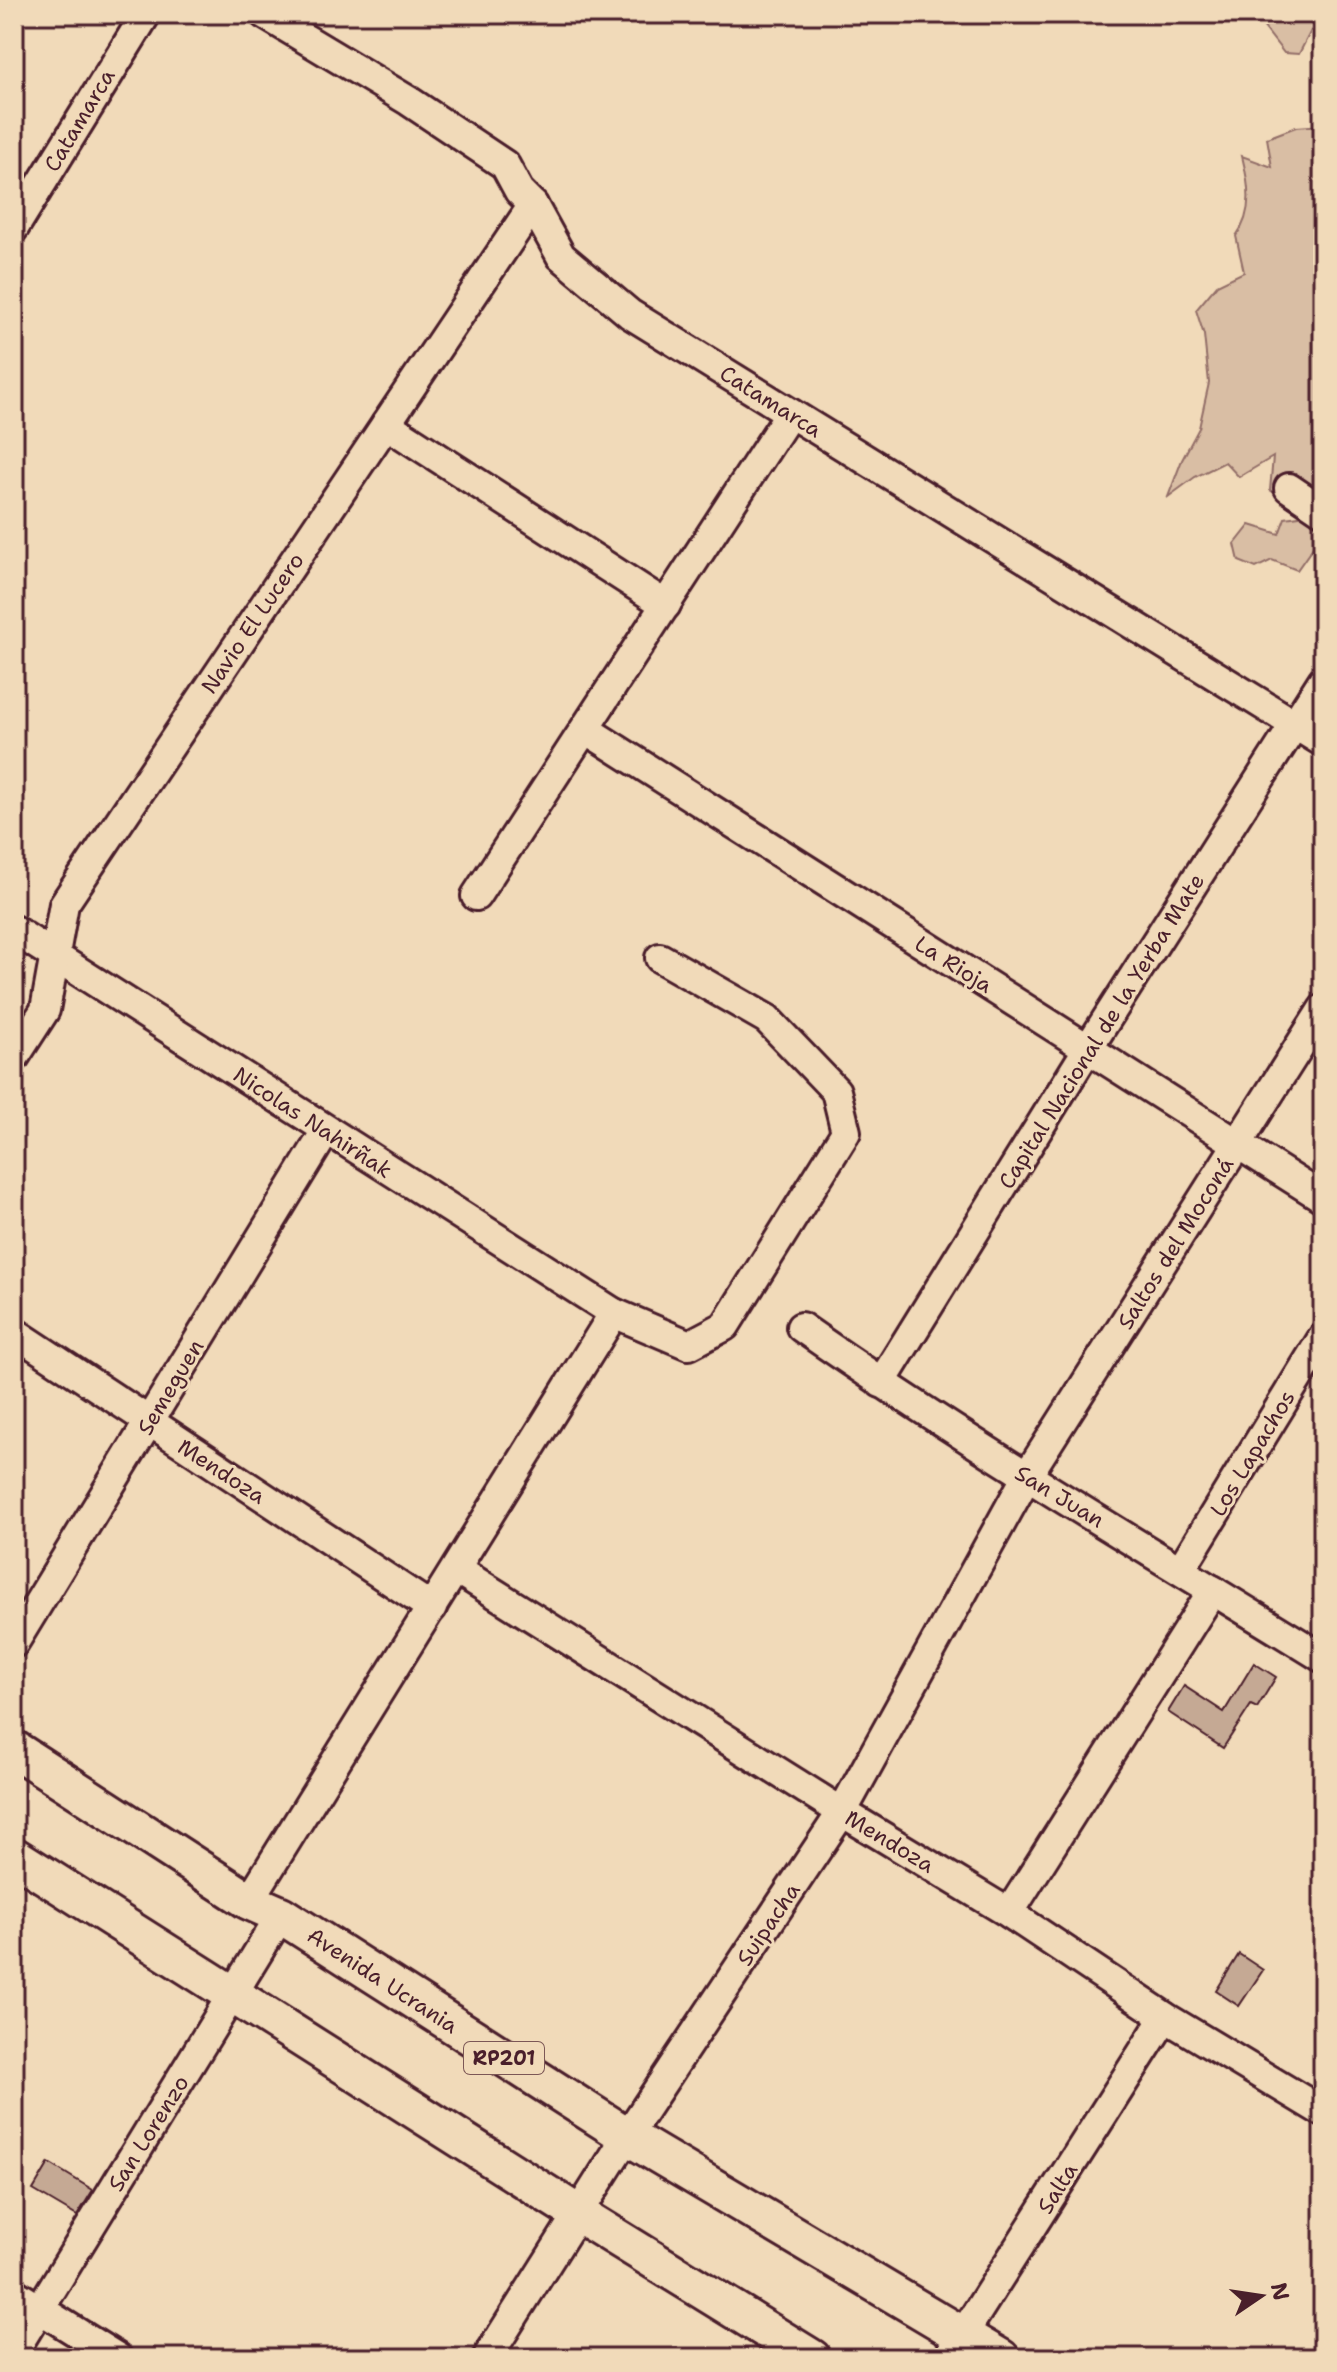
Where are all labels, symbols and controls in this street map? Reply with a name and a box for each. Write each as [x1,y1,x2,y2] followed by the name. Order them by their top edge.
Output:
[37,63,122,177] street label: Catamarca
[714,359,828,444] street label: Catamarca
[194,547,310,700] street label: Navio El Lucero
[992,868,1211,1194] street label: Capital Nacional de la Yerba Mate
[909,929,998,1000] street label: La Rioja
[228,1060,398,1185] street label: Nicolas Nahirñak
[1111,1151,1240,1335] street label: Saltos del Moconá
[131,1334,210,1440] street label: Semeguen
[1203,1385,1302,1522] street label: Los Lapachos
[172,1432,272,1511] street label: Mendoza
[1010,1458,1110,1534] street label: San Juan
[840,1803,940,1880] street label: Mendoza
[730,1877,807,1971] street label: Suipacha
[302,1921,464,2040] street label: Avenida Ucrania
[464,2042,544,2074] road number: RP201
[101,2070,196,2197] street label: San Lorenzo
[1031,2157,1084,2219] street label: Salta
[1221,2256,1301,2336] north arrow
[1264,2280,1296,2303] text: N

